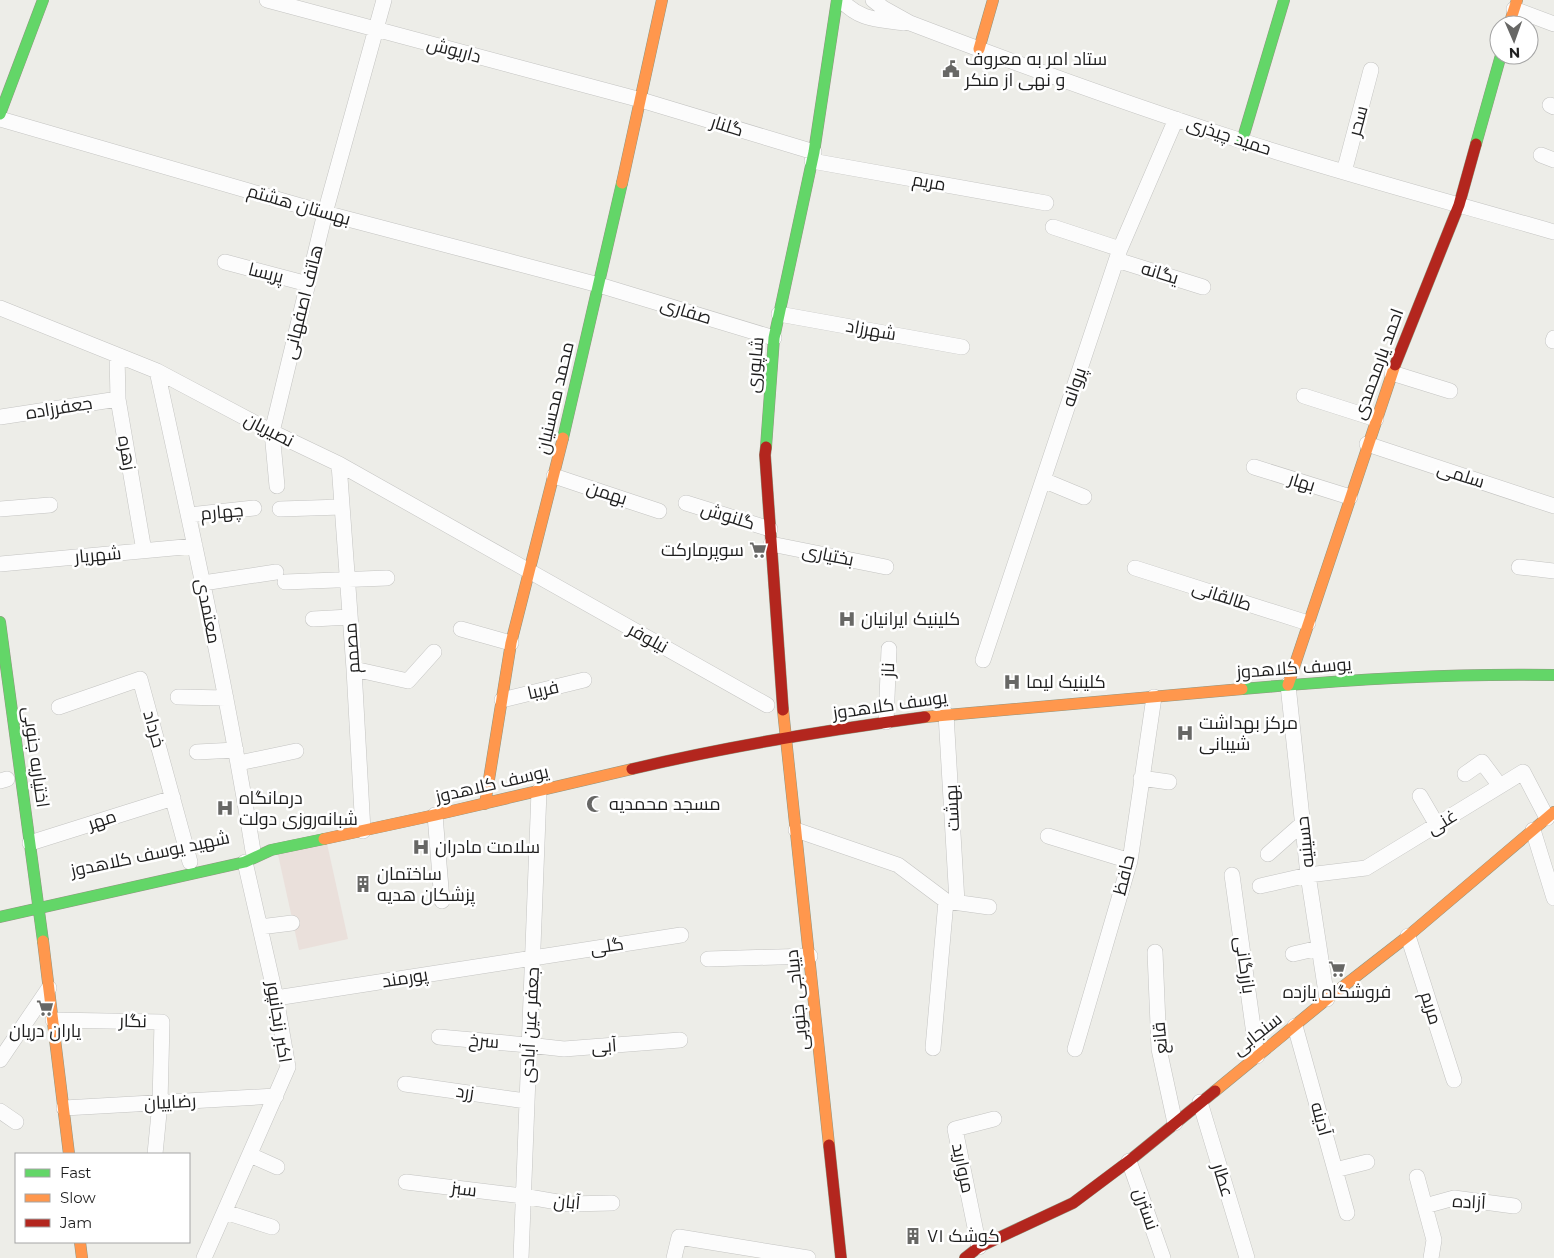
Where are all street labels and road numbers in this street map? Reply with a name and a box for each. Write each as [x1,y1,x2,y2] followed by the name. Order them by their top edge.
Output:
[424,32,484,68] street label: داریوش
[1343,103,1373,140] street label: سحر
[707,110,746,141] street label: گلنار
[1184,112,1274,161] street label: حمید چیذری
[910,168,947,197] street label: مریم
[245,180,353,231] street label: بهستان هشتم
[278,242,328,362] street label: هاتف اصفهانی
[1139,257,1182,289] street label: یگانه
[246,258,286,289] street label: پریسا
[658,293,714,329] street label: صفاری
[1348,306,1408,422] street label: احمد یارمحمدی
[844,315,898,345] street label: شهرزاد
[742,336,769,394] street label: شاپوری
[531,340,579,456] street label: محمد محسنیان
[1057,364,1092,410] street label: پروانه
[24,392,94,424] street label: جعفرزاده
[240,408,298,452] street label: نصیریان
[113,434,141,472] street label: زهره
[1435,457,1487,493] street label: سلمی
[1285,467,1318,496] street label: بهار
[584,476,630,510] street label: بهمن
[698,497,758,535] street label: گلنوش
[200,499,245,526] street label: چهارم
[800,539,856,571] street label: بختیاری
[73,542,122,568] street label: شهریار
[191,576,225,646] street label: معتمدی
[1190,576,1254,616] street label: طالقانی
[623,618,672,658] street label: نیلوفر
[339,622,366,674] street label: مصمم
[1235,653,1353,683] street label: یوسف کلاهدوز
[877,662,899,679] street label: ناز
[525,676,561,704] street label: فریبا
[830,686,949,724] street label: یوسف کلاهدوز
[18,705,54,809] street label: اختیاریه جنوبی
[138,708,170,750] street label: خرداد
[432,760,551,808] street label: یوسف کلاهدوز
[940,784,964,832] street label: بهشت
[1423,804,1461,840] street label: غنی
[84,805,119,835] street label: مهر
[1291,815,1319,869] street label: حسینیه
[67,826,232,882] street label: شهید یوسف کلاهدوز
[1108,853,1140,897] street label: حافظ
[589,933,625,959] street label: گلی
[1230,935,1260,995] street label: بازرگانی
[781,949,813,1051] street label: دیباجی جنوبی
[380,963,430,993] street label: پورمند
[516,966,544,1084] street label: جعفر عین آبادی
[262,979,296,1064] street label: اکبر زنجانپور
[1415,989,1446,1028] street label: مریم
[1228,1008,1286,1060] street label: سنجابی
[118,1010,147,1032] street label: نگار
[1148,1021,1173,1055] street label: قانع
[468,1029,500,1054] street label: سرخ
[590,1034,618,1058] street label: آبی
[454,1080,476,1104] street label: زرد
[143,1090,197,1114] street label: رضاییان
[1306,1100,1336,1138] street label: آدینه
[947,1141,979,1195] street label: مروارید
[1207,1159,1239,1200] street label: عطار
[449,1176,478,1201] street label: سبز
[1129,1185,1163,1233] street label: نسترن
[553,1190,582,1214] street label: آبان
[1452,1190,1487,1214] street label: آزاده

